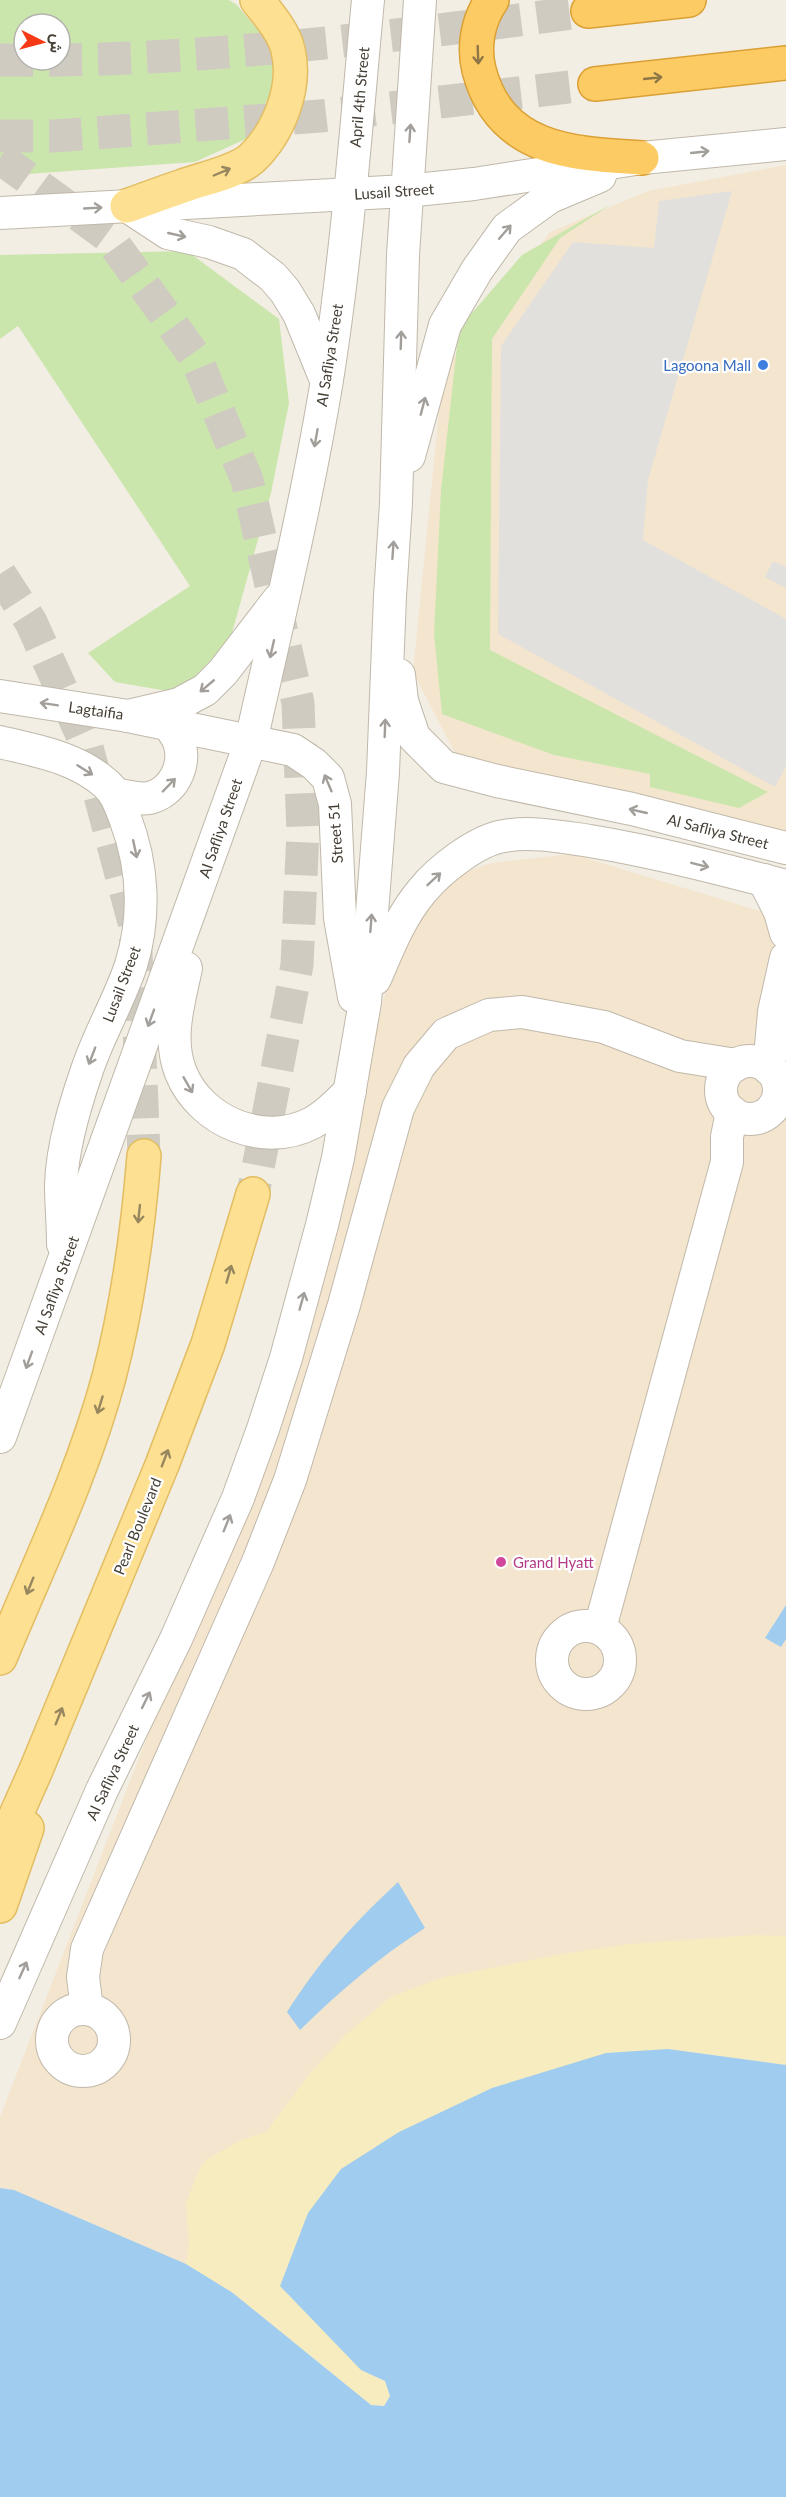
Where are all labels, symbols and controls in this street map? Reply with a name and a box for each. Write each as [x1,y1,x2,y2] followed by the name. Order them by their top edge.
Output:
[12,12,72,72] north arrow
[46,33,68,54] text: ش
[472,44,483,64] one-way arrow
[346,45,372,148] street label: April 4th Street
[643,72,662,83] one-way arrow
[405,124,416,144] one-way arrow
[690,146,710,157] one-way arrow
[212,166,231,177] one-way arrow
[353,179,435,203] street label: Lusail Street
[83,202,103,213] one-way arrow
[498,224,511,240] one-way arrow
[168,230,187,242] one-way arrow
[312,302,346,408] street label: Al Safliya Street
[395,330,406,350] one-way arrow
[663,356,751,374] place label: Lagoona Mall
[756,358,770,372] marker: Lagoona Mall
[417,397,429,416] one-way arrow
[310,428,321,447] one-way arrow
[387,540,398,560] one-way arrow
[266,640,278,659] one-way arrow
[200,679,215,693] one-way arrow
[67,697,125,723] street label: Lagtaifia
[40,698,59,709] one-way arrow
[379,719,390,739] one-way arrow
[76,764,93,776] one-way arrow
[195,775,246,880] street label: Al Safliya Street
[322,775,333,793] one-way arrow
[162,777,176,792] one-way arrow
[324,802,346,864] street label: Street 51
[629,805,648,816] one-way arrow
[666,810,771,852] street label: Al Safliya Street
[129,839,141,858] one-way arrow
[690,860,709,871] one-way arrow
[427,872,442,886] one-way arrow
[366,914,377,933] one-way arrow
[98,943,144,1025] street label: Lusail Street
[145,1008,156,1027] one-way arrow
[86,1046,97,1064] one-way arrow
[182,1076,194,1093] one-way arrow
[133,1204,144,1224] one-way arrow
[30,1233,82,1337] street label: Al Safliya Street
[224,1265,235,1284] one-way arrow
[297,1292,308,1311] one-way arrow
[22,1350,33,1369] one-way arrow
[94,1395,105,1414] one-way arrow
[160,1450,171,1468] one-way arrow
[109,1475,165,1577] street label: Pearl Boulevard
[222,1514,233,1533] one-way arrow
[513,1553,594,1571] place label: Grand Hyatt
[494,1555,508,1569] marker: Grand Hyatt
[24,1577,35,1595] one-way arrow
[141,1692,152,1710] one-way arrow
[54,1708,65,1726] one-way arrow
[82,1721,142,1823] street label: Al Safliya Street
[18,1961,30,1979] one-way arrow

